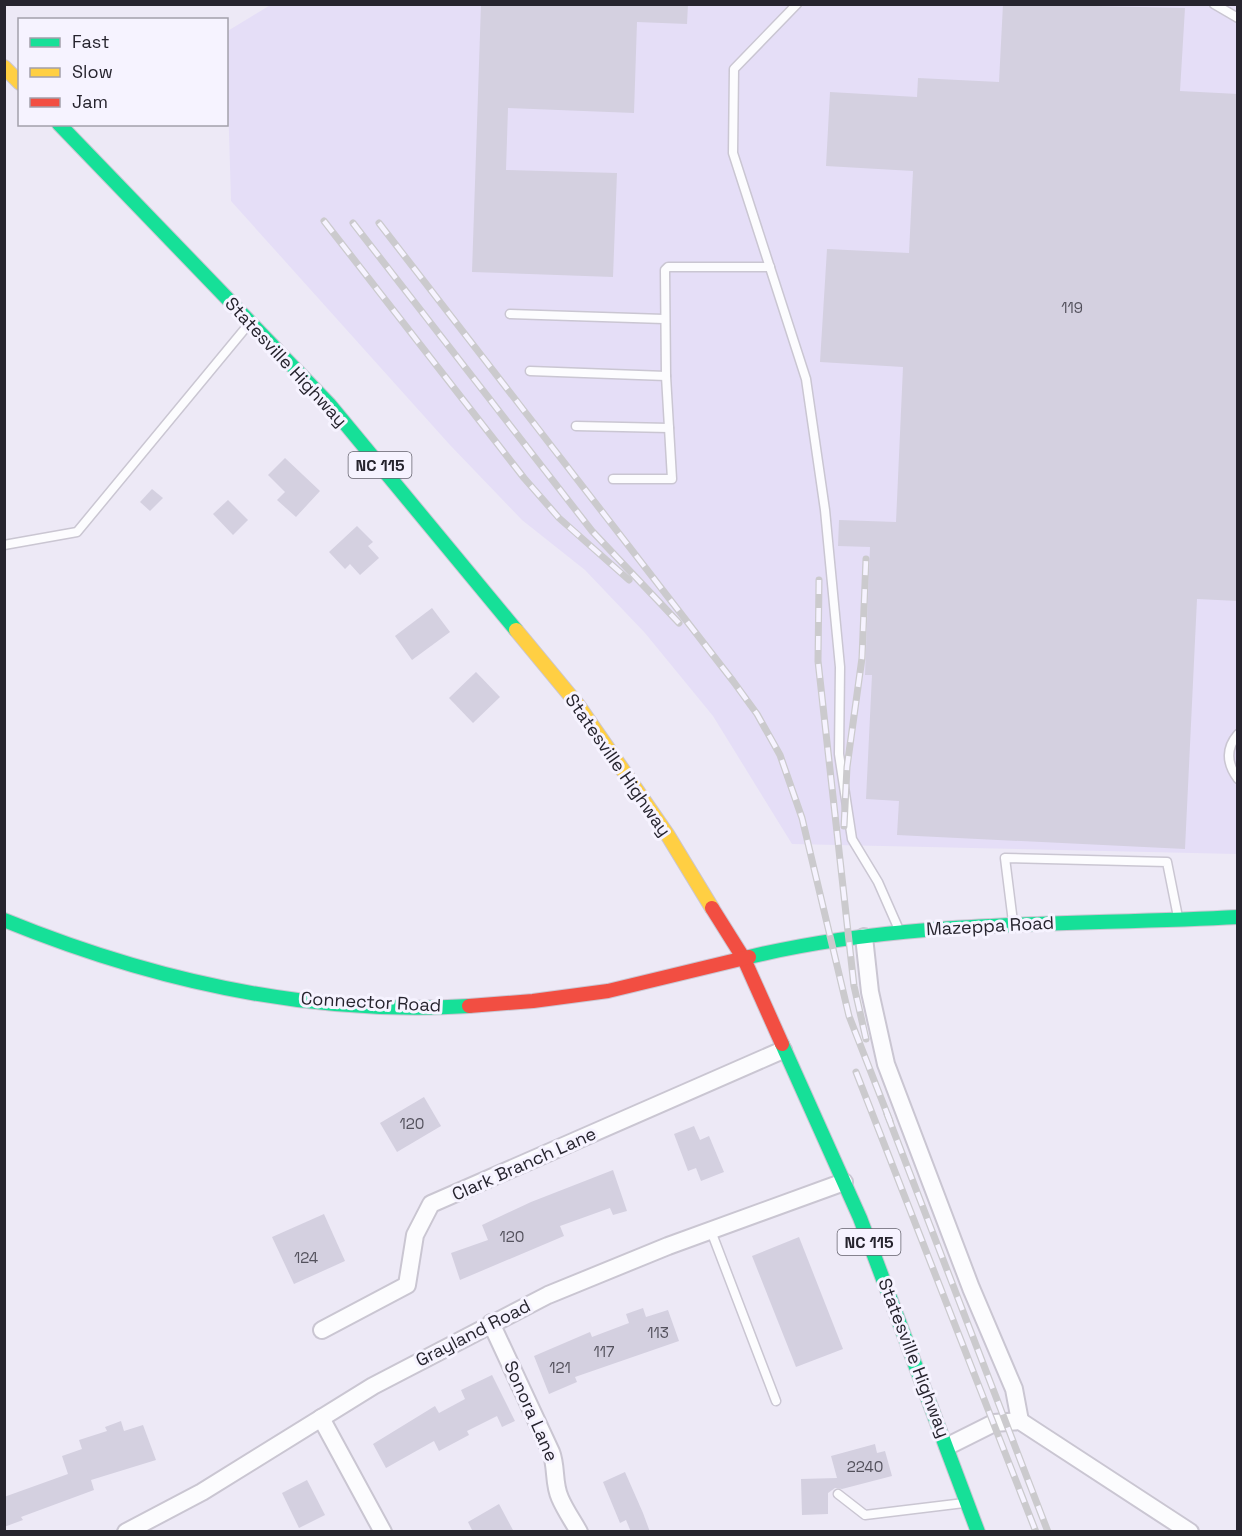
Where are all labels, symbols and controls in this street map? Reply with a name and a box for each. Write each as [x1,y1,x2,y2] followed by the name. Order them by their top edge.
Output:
[18,18,228,126] legend
[72,30,109,53] text: Fast
[72,60,113,83] text: Slow
[72,90,108,113] text: Jam
[220,292,352,431] street label: Statesville Highway
[1061,298,1083,317] house number: 119
[348,452,412,478] road number: NC 115
[560,689,676,841] street label: Statesville Highway
[925,911,1054,940] street label: Mazeppa Road
[300,986,442,1017] street label: Connector Road
[400,1114,424,1133] house number: 120
[448,1121,599,1206] street label: Clark Branch Lane
[500,1227,524,1246] house number: 120
[838,1229,900,1255] road number: NC 115
[294,1248,318,1267] house number: 124
[873,1275,956,1441] street label: Statesville Highway
[412,1294,534,1371] street label: Grayland Road
[647,1323,669,1342] house number: 113
[593,1342,615,1361] house number: 117
[499,1357,564,1465] street label: Sonora Lane
[549,1358,571,1377] house number: 121
[847,1457,883,1476] house number: 2240

